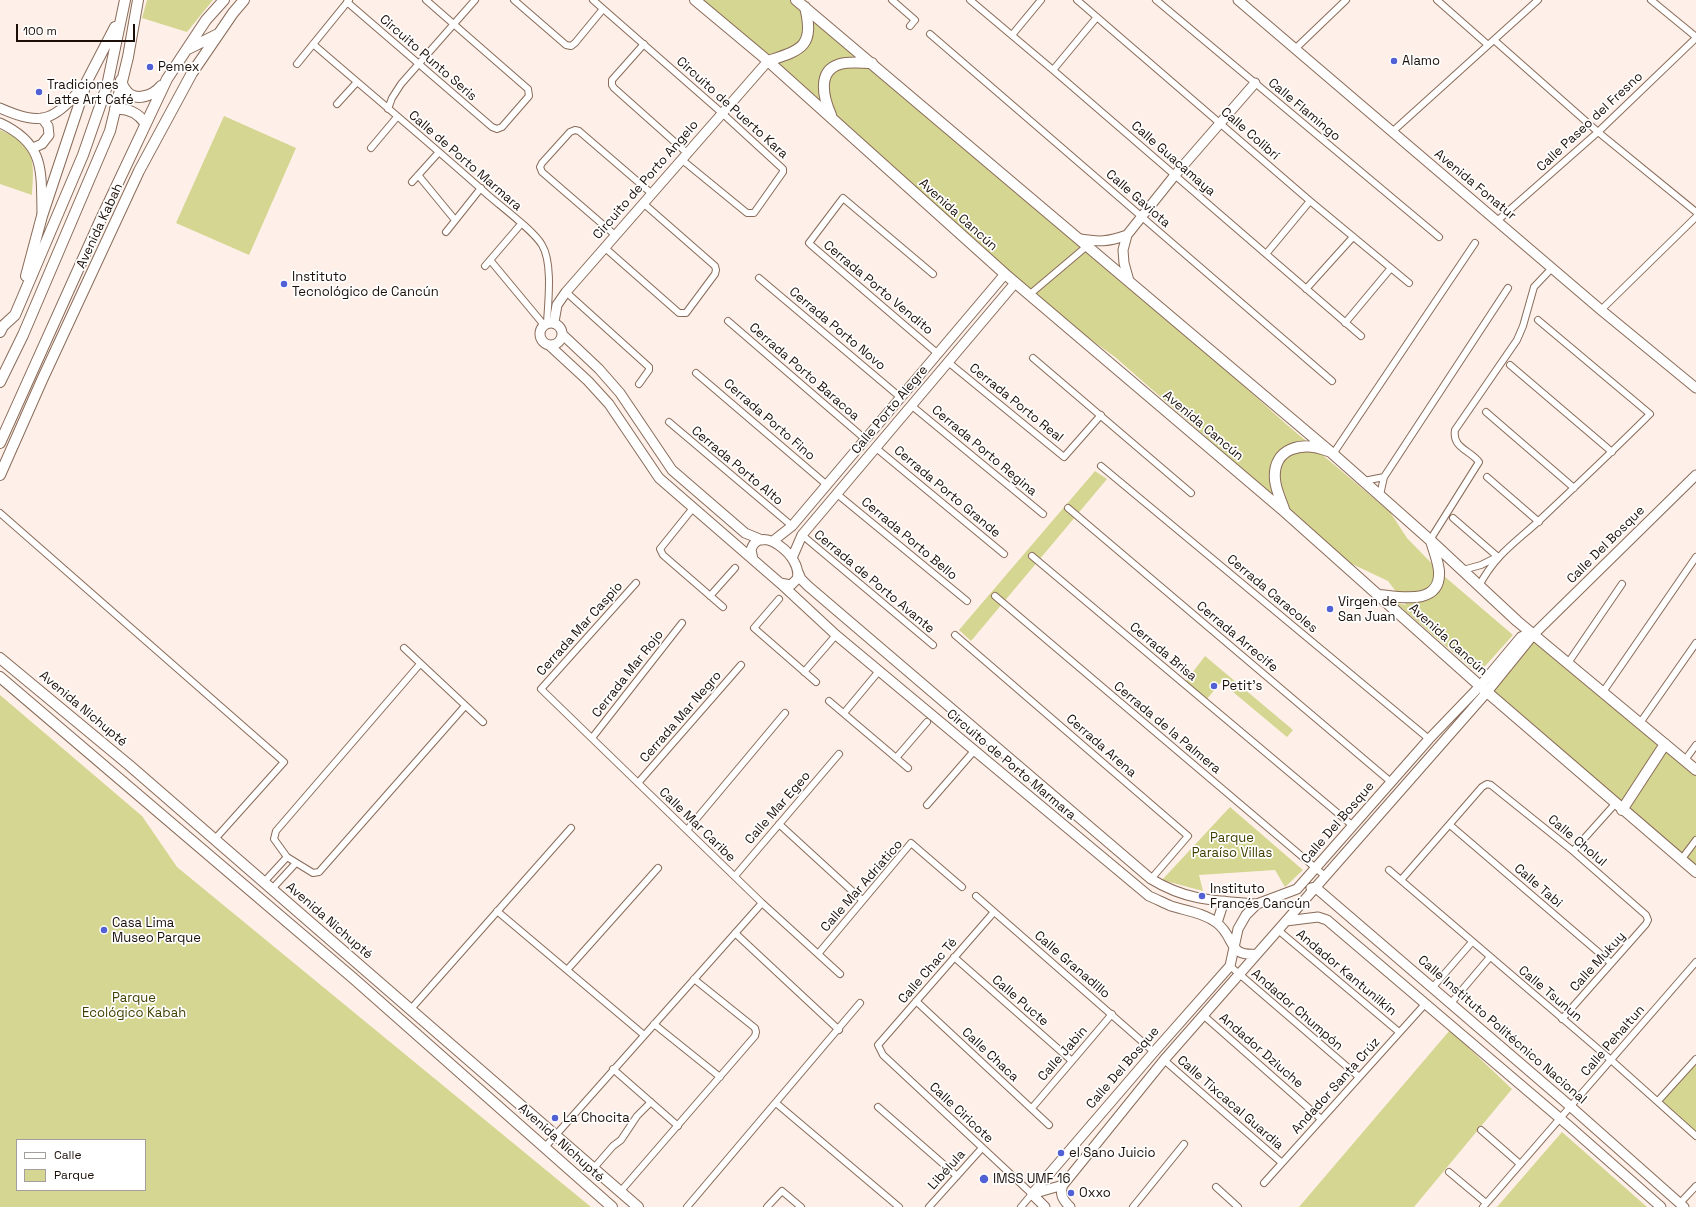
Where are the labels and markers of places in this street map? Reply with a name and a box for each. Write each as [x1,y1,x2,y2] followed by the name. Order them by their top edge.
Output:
[1402,53,1440,69] place label: Alamo
[1389,56,1399,66] marker: Alamo
[158,59,199,75] place label: Pemex
[145,62,155,72] marker: Pemex
[47,77,134,108] place label: Tradiciones Latte Art Café
[34,87,44,97] marker: Tradiciones Latte Art Café
[292,269,439,300] place label: Instituto Tecnológico de Cancún
[279,279,289,289] marker: Instituto Tecnológico de Cancún
[1338,594,1397,625] place label: Virgen de San Juan
[1325,604,1335,614] marker: Virgen de San Juan
[1222,678,1262,694] place label: Petit's
[1209,681,1219,691] marker: Petit's
[1210,881,1310,912] place label: Instituto Francés Cancún
[1197,891,1207,901] marker: Instituto Francés Cancún
[112,915,201,946] place label: Casa Lima Museo Parque
[99,925,109,935] marker: Casa Lima Museo Parque
[563,1110,630,1126] place label: La Chocita
[550,1113,560,1123] marker: La Chocita
[1069,1145,1156,1161] place label: el Sano Juicio
[1056,1148,1066,1158] marker: el Sano Juicio
[993,1171,1070,1187] place label: IMSS UMF 16
[978,1173,990,1185] marker: IMSS UMF 16
[1079,1185,1111,1201] place label: Oxxo
[1066,1188,1076,1198] marker: Oxxo

